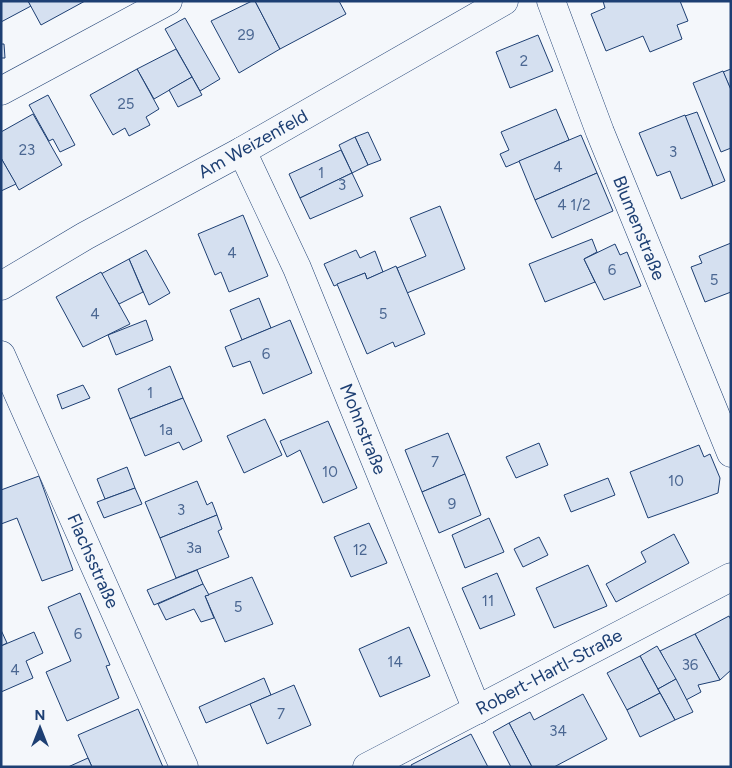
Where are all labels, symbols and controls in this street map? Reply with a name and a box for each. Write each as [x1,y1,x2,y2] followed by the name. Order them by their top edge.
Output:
[238,26,254,44] house number: 29
[520,52,528,70] house number: 2
[117,95,135,113] house number: 25
[194,105,312,183] street label: Am Weizenfeld
[19,141,35,159] house number: 23
[669,143,677,161] house number: 3
[553,158,563,176] house number: 4
[318,164,324,182] house number: 1
[608,173,670,284] street label: Blumenstraße
[338,176,346,194] house number: 3
[557,196,591,214] house number: 4 1/2
[227,244,237,262] house number: 4
[608,261,617,279] house number: 6
[710,271,718,289] house number: 5
[90,305,100,323] house number: 4
[379,305,387,323] house number: 5
[262,345,271,363] house number: 6
[335,380,391,478] street label: Mohnstraße
[147,384,153,402] house number: 1
[159,421,173,439] house number: 1a
[431,453,439,471] house number: 7
[322,463,338,481] house number: 10
[668,472,684,490] house number: 10
[448,495,456,513] house number: 9
[177,501,185,519] house number: 3
[62,510,124,612] street label: Flachsstraße
[186,539,202,557] house number: 3a
[353,541,367,559] house number: 12
[482,592,494,610] house number: 11
[234,598,242,616] house number: 5
[472,624,626,720] street label: Robert-Hartl-Straße
[74,625,83,643] house number: 6
[387,653,403,671] house number: 14
[682,656,699,674] house number: 36
[10,661,20,679] house number: 4
[15,703,65,753] north arrow
[277,705,285,723] house number: 7
[35,707,45,724] text: N
[549,722,567,740] house number: 34

